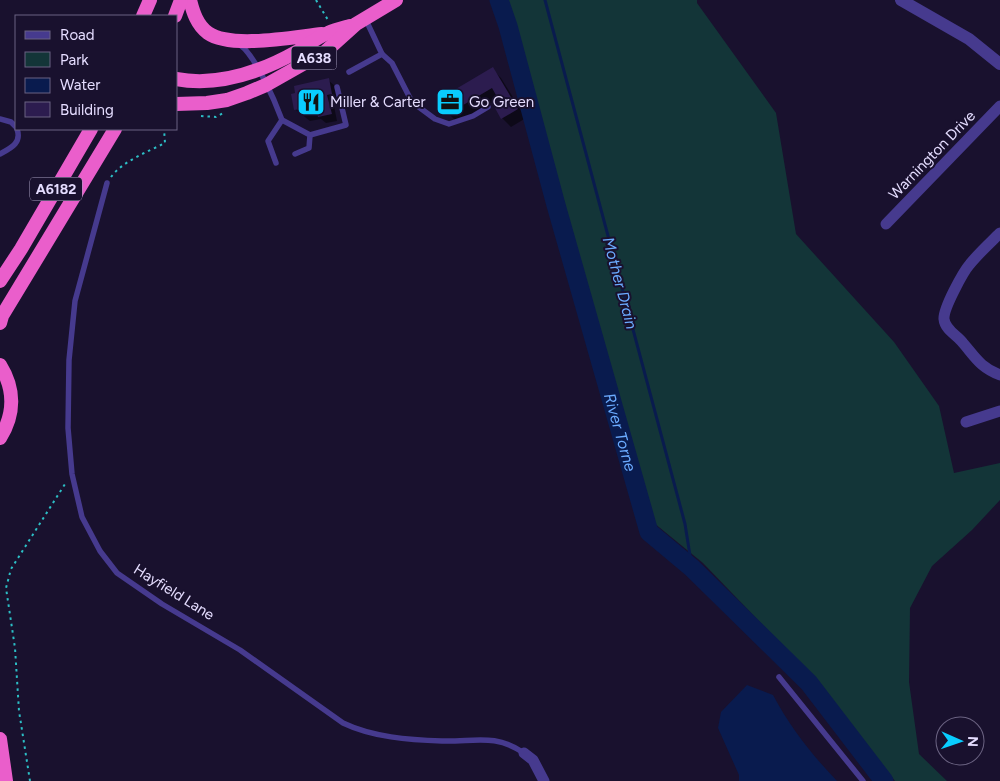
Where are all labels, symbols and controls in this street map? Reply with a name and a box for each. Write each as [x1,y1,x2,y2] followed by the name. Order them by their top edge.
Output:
[15,15,178,130] legend
[60,26,95,44] text: Road
[292,46,336,70] road number: A638
[60,51,89,69] text: Park
[60,76,100,94] text: Water
[296,87,326,117] restaurant icon: Miller & Carter
[435,87,465,117] office icon: Go Green
[330,93,426,111] place label: Miller & Carter
[469,93,534,111] place label: Go Green
[60,101,114,119] text: Building
[885,107,979,203] street label: Warnington Drive
[30,178,82,200] road number: A6182
[599,235,641,331] water label: Mother Drain
[600,391,641,474] water label: River Torne
[130,560,218,624] street label: Hayfield Lane
[935,716,985,766] north arrow
[964,736,981,747] text: N

